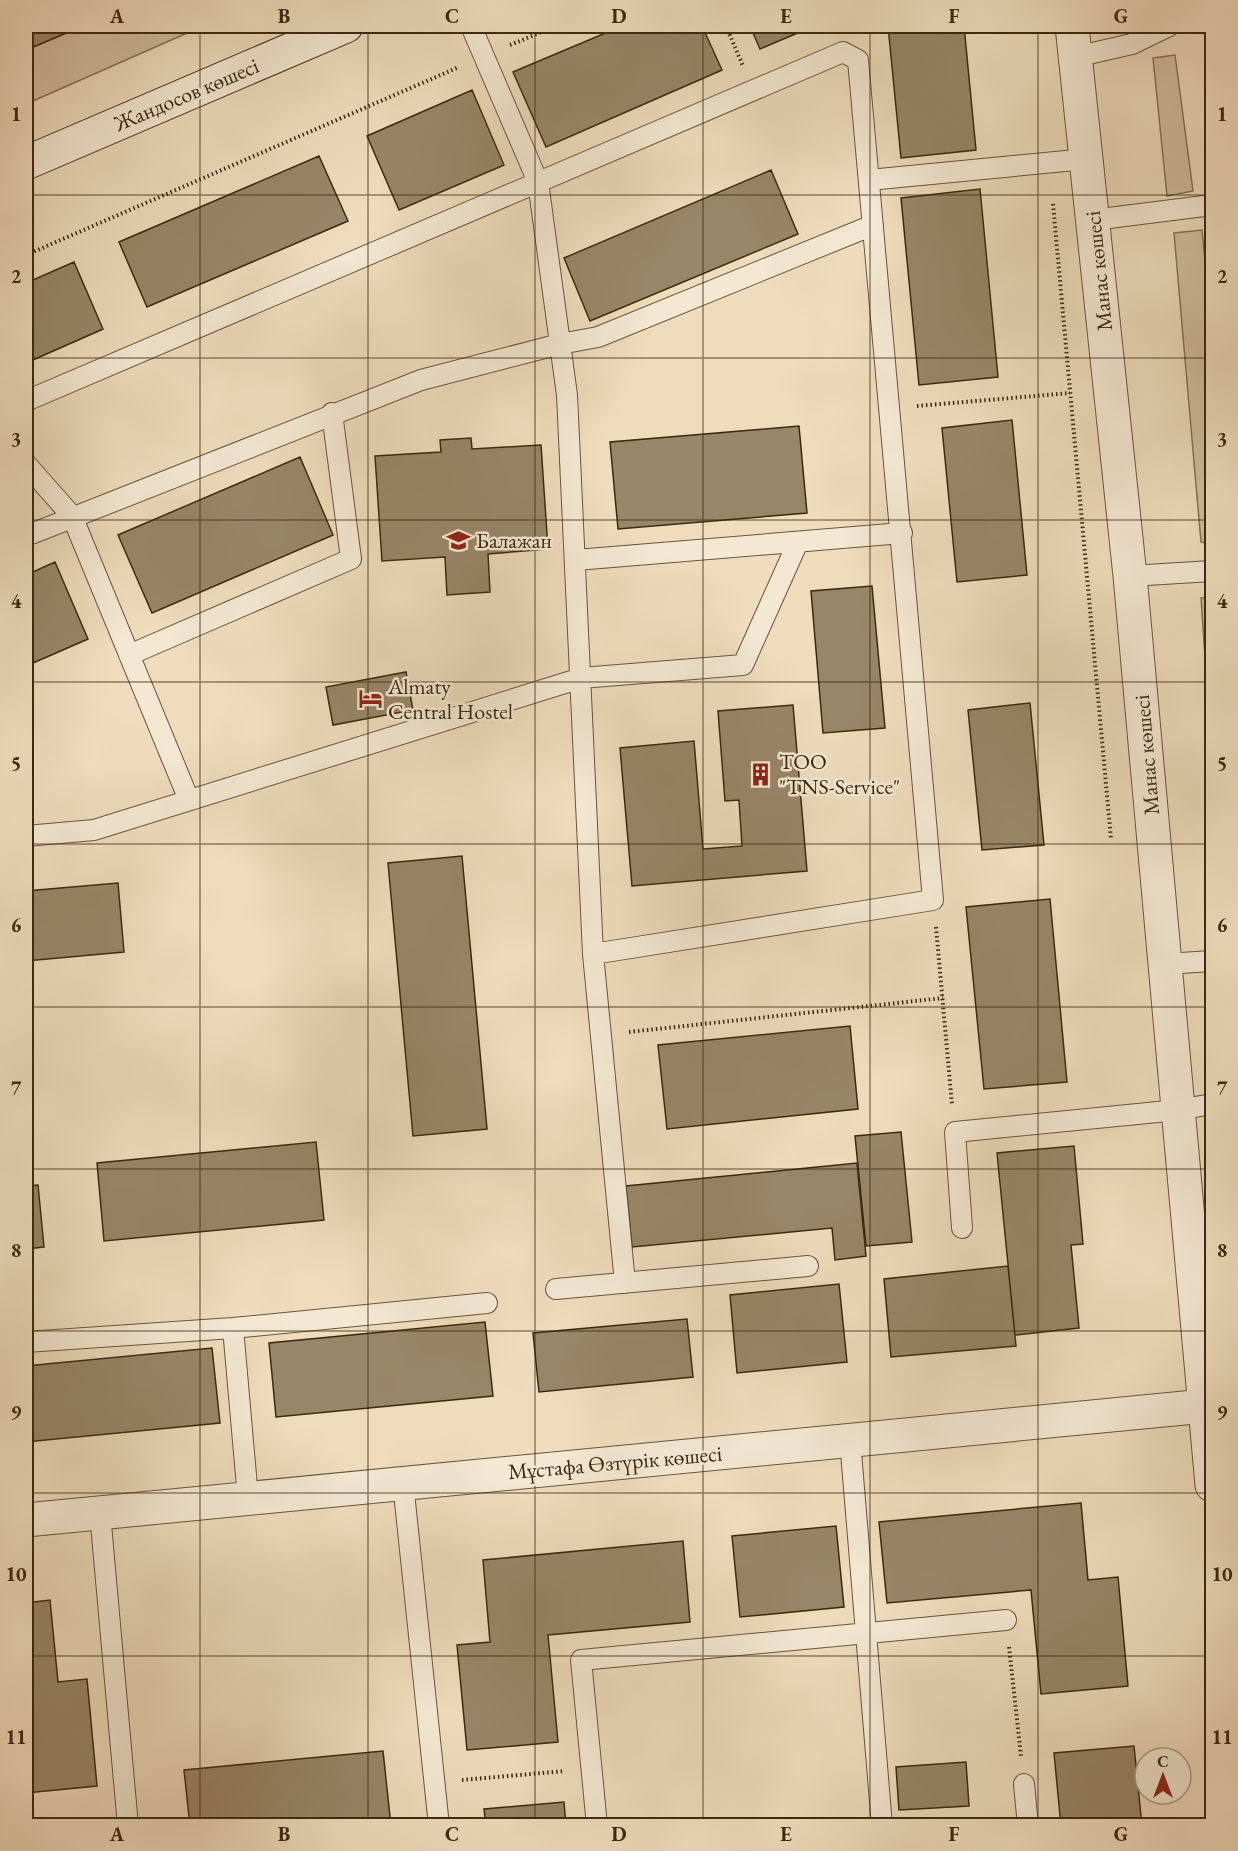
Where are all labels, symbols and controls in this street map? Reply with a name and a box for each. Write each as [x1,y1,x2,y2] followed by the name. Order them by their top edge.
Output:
[109,3,125,29] text: A
[278,3,290,29] text: B
[445,3,459,29] text: C
[611,3,627,29] text: D
[780,3,792,29] text: E
[949,3,960,29] text: F
[1114,3,1128,29] text: G
[108,51,263,138] street label: Жандосов көшесі
[11,101,21,127] text: 1
[1217,101,1227,127] text: 1
[1078,209,1119,332] street label: Манас көшесі
[11,263,22,289] text: 2
[1217,263,1228,289] text: 2
[11,426,21,452] text: 3
[1217,426,1227,452] text: 3
[476,526,552,555] place label: Балажан
[445,527,471,553] school or university icon: Балажан
[11,588,22,614] text: 4
[1217,588,1228,614] text: 4
[387,672,513,726] place label: Almaty Central Hostel
[357,686,383,712] hotel icon: Almaty Central Hostel
[1127,694,1166,816] street label: Манас көшесі
[779,747,900,801] place label: ТОО "TNS-Service"
[11,750,21,776] text: 5
[1217,750,1227,776] text: 5
[748,761,774,787] building icon: ТОО "TNS-Service"
[11,912,22,938] text: 6
[1217,912,1228,938] text: 6
[11,1075,22,1101] text: 7
[1217,1075,1228,1101] text: 7
[11,1237,21,1263] text: 8
[1217,1237,1227,1263] text: 8
[11,1399,22,1425] text: 9
[1217,1399,1228,1425] text: 9
[507,1439,723,1486] street label: Мұстафа Өзтүрік көшесі
[5,1561,27,1587] text: 10
[1211,1561,1233,1587] text: 10
[5,1724,27,1750] text: 11
[1211,1724,1233,1750] text: 11
[1133,1746,1193,1806] north arrow
[1157,1751,1169,1772] text: С
[109,1821,125,1847] text: A
[278,1821,290,1847] text: B
[445,1821,459,1847] text: C
[611,1821,627,1847] text: D
[780,1821,792,1847] text: E
[949,1821,960,1847] text: F
[1114,1821,1128,1847] text: G

